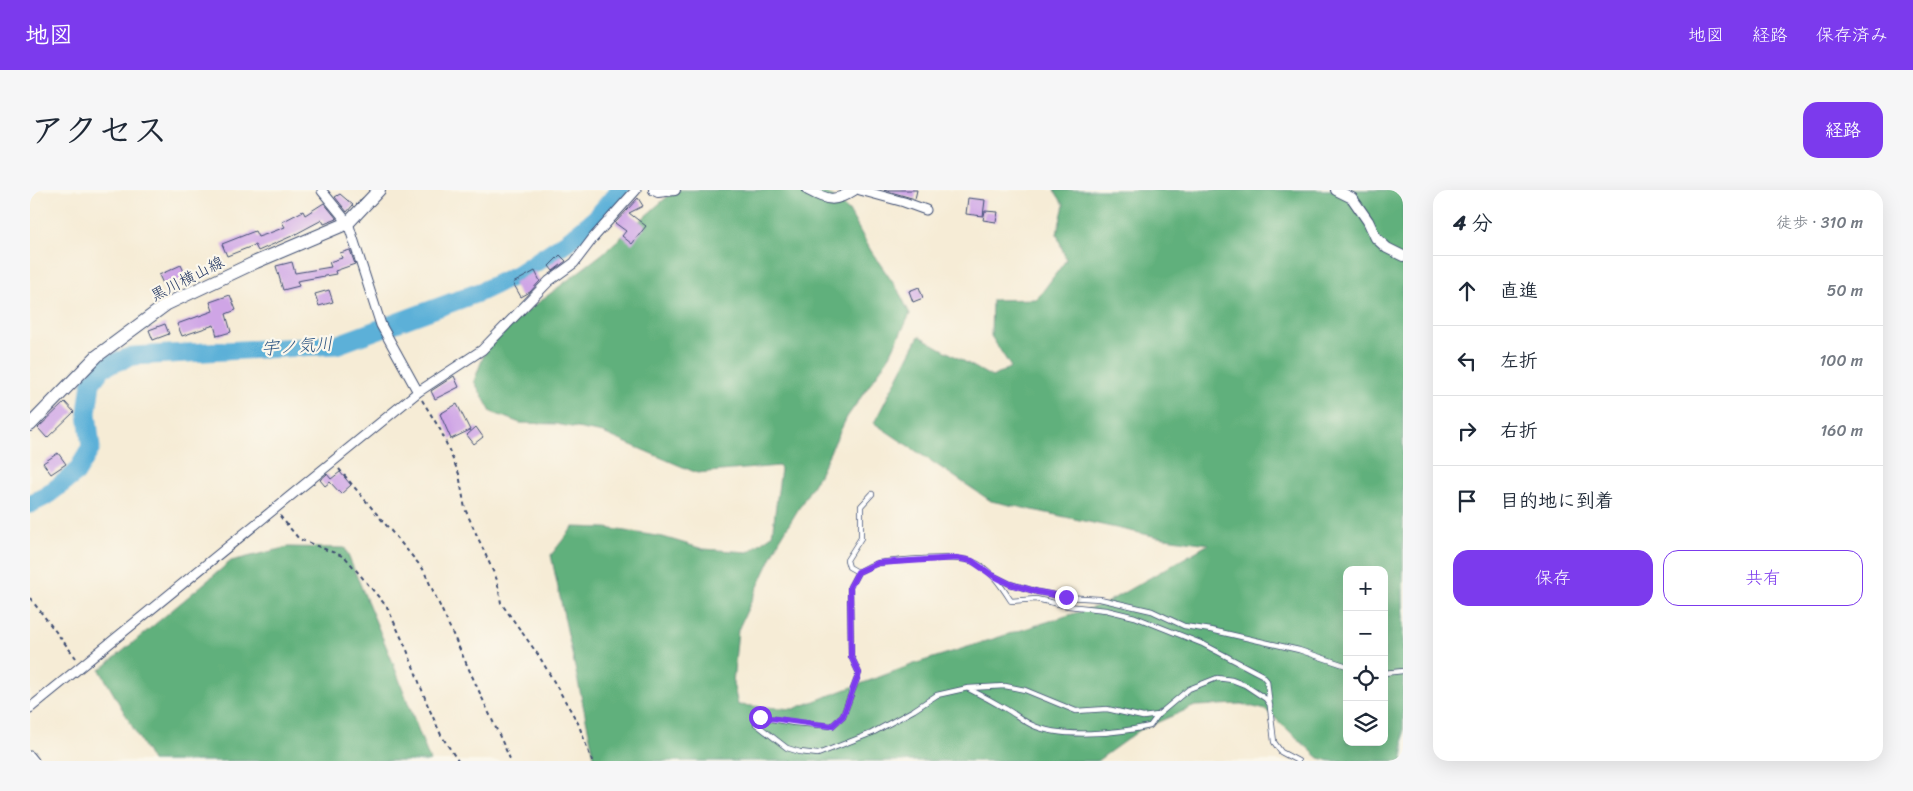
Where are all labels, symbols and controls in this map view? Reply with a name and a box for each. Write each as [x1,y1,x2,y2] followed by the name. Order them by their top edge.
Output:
[25,14,73,56] text: 地図
[1688,19,1724,51] text: 地図
[1752,19,1788,51] text: 経路
[1816,19,1888,51] text: 保存済み
[30,99,168,161] text: アクセス
[1803,102,1883,158] button: 経路
[1453,204,1493,242] text: 4 分
[1776,208,1863,237] text: 徒歩 · 310 m
[145,247,229,310] street label: 黒川横山線
[1500,274,1538,307] text: 直進
[1827,276,1863,305] text: 50 m
[1453,277,1481,305] icon: ahead
[260,328,334,364] water label: 宇ノ気川
[1500,344,1538,377] text: 左折
[1819,346,1863,375] text: 100 m
[1453,347,1481,375] icon: left
[1500,414,1538,447] text: 右折
[1820,416,1863,445] text: 160 m
[1453,417,1481,445] icon: right
[1500,484,1614,517] text: 目的地に到着
[1453,487,1481,515] icon: arrive
[1453,550,1653,606] button: 保存
[1663,550,1863,606] button: 共有
[1343,566,1388,746] map controls
[1343,566,1388,611] button: +
[1055,586,1078,609] route end
[1343,611,1388,656] button: −
[1343,656,1388,701] button: locate
[1343,701,1388,746] button: layers
[749,706,772,729] route start

